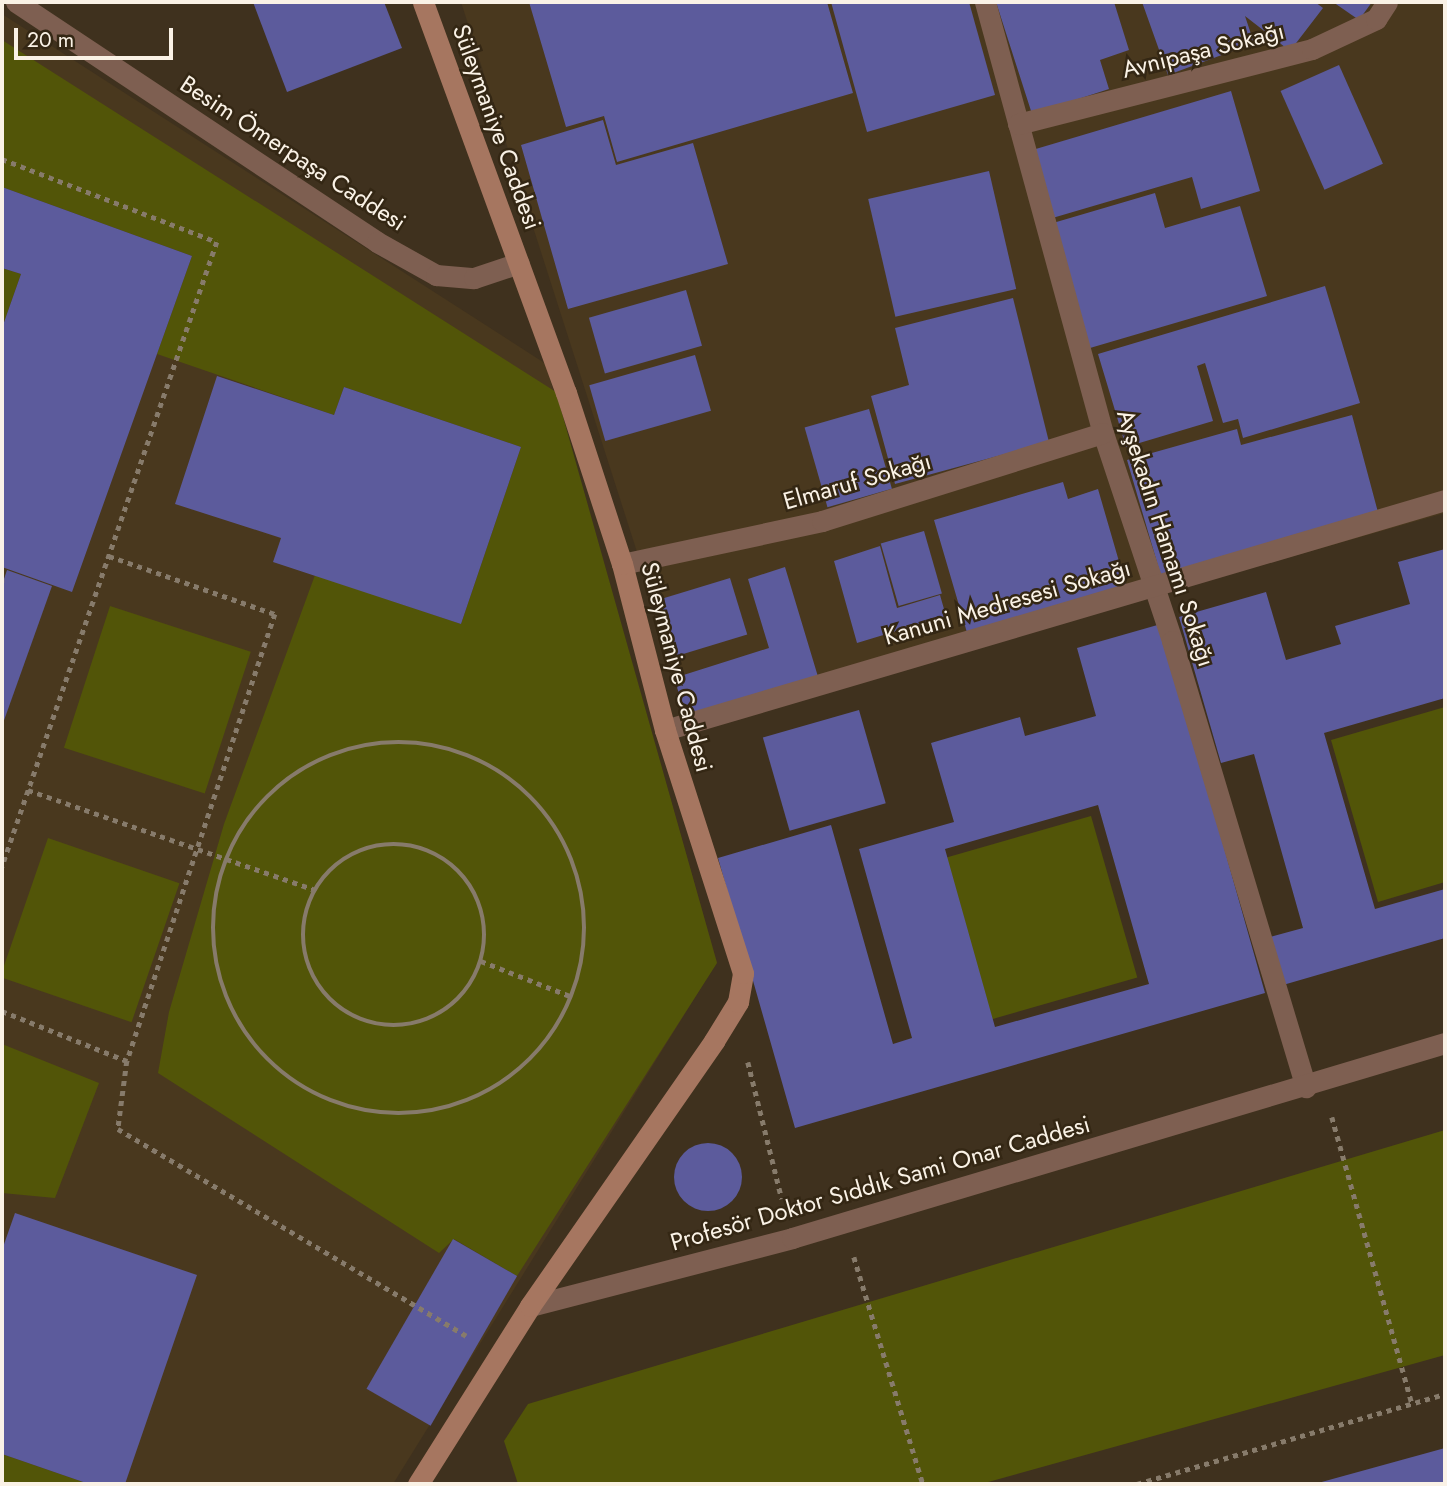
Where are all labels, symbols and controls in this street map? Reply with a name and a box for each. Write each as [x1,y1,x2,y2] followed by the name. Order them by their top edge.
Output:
[18,14,177,58] scale bar
[1119,16,1287,84] street label: Avnipaşa Sokağı
[446,20,548,234] street label: Süleymaniye Caddesi
[27,25,74,55] text: 20 m
[175,69,411,237] street label: Besim Ömerpaşa Caddesi
[1111,406,1221,670] street label: Ayşekadın Hamamı Sokağı
[780,446,934,516] street label: Elmaruf Sokağı
[880,553,1134,651] street label: Kanuni Medresesi Sokağı
[635,559,719,775] street label: Süleymaniye Caddesi
[667,1109,1093,1257] street label: Profesör Doktor Sıddık Sami Onar Caddesi

